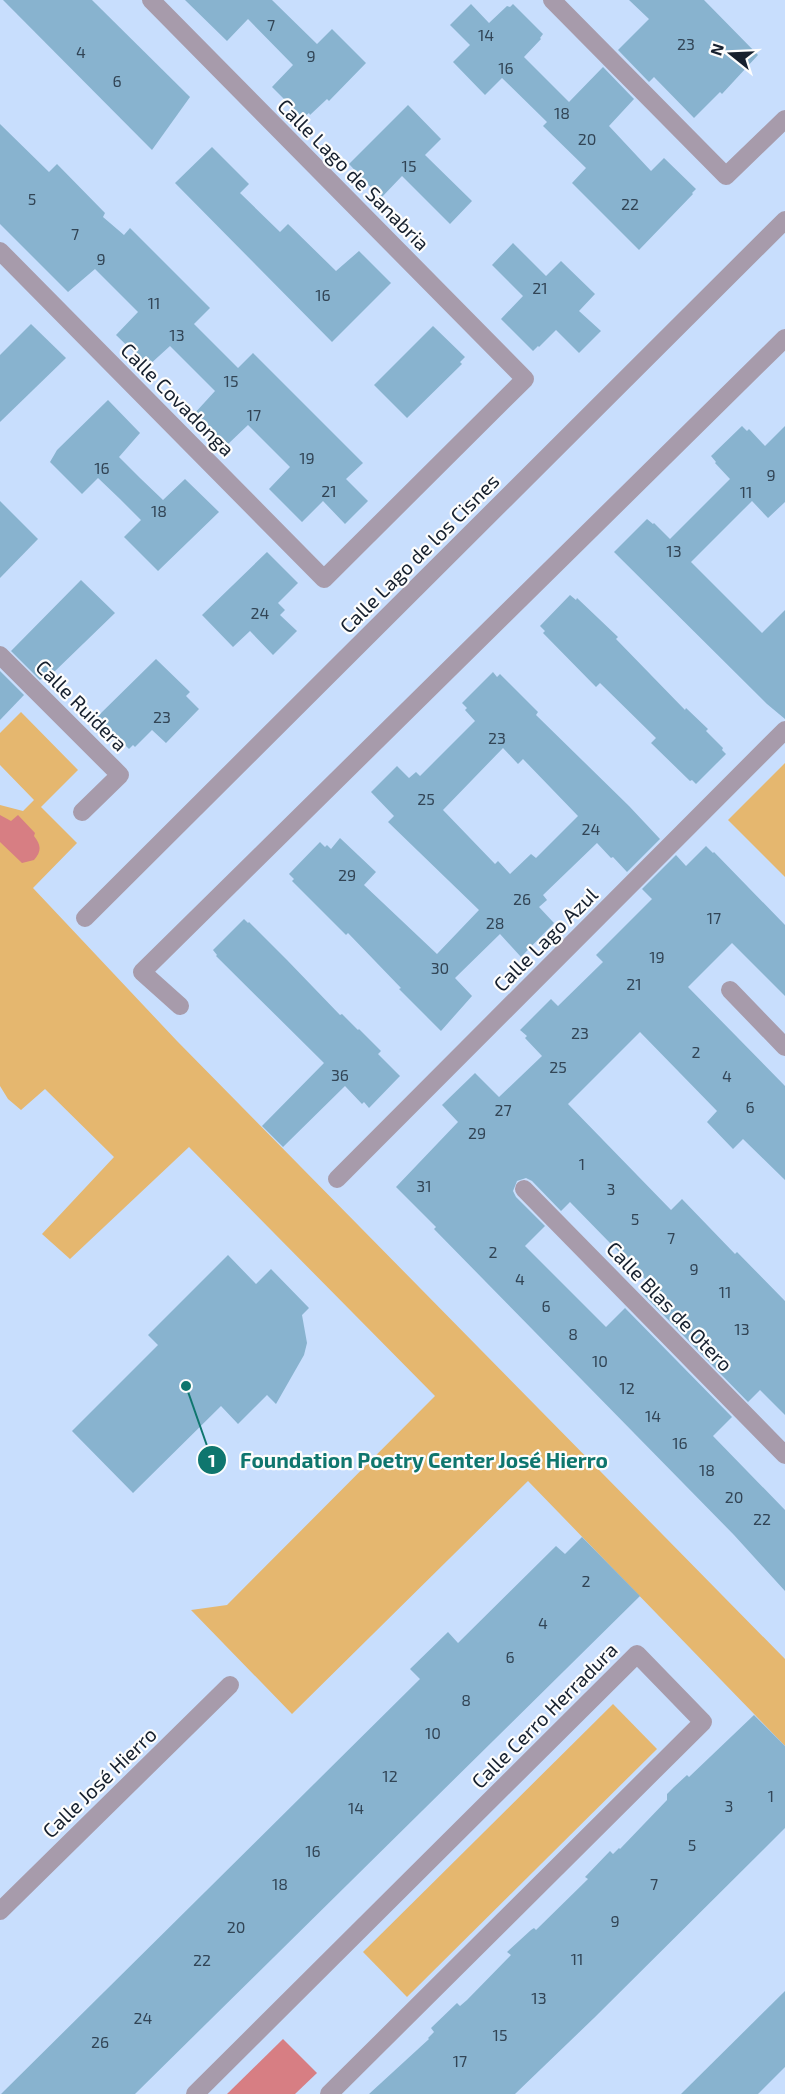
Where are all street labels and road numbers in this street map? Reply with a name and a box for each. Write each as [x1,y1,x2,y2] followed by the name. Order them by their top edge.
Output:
[273,93,435,255] street label: Calle Lago de Sanabria
[116,337,240,461] street label: Calle Covadonga
[334,468,504,638] street label: Calle Lago de los Cisnes
[31,654,133,756] street label: Calle Ruidera
[488,882,602,996] street label: Calle Lago Azul
[602,1236,738,1376] street label: Calle Blas de Otero
[466,1637,622,1793] street label: Calle Cerro Herradura
[37,1722,161,1842] street label: Calle José Hierro

